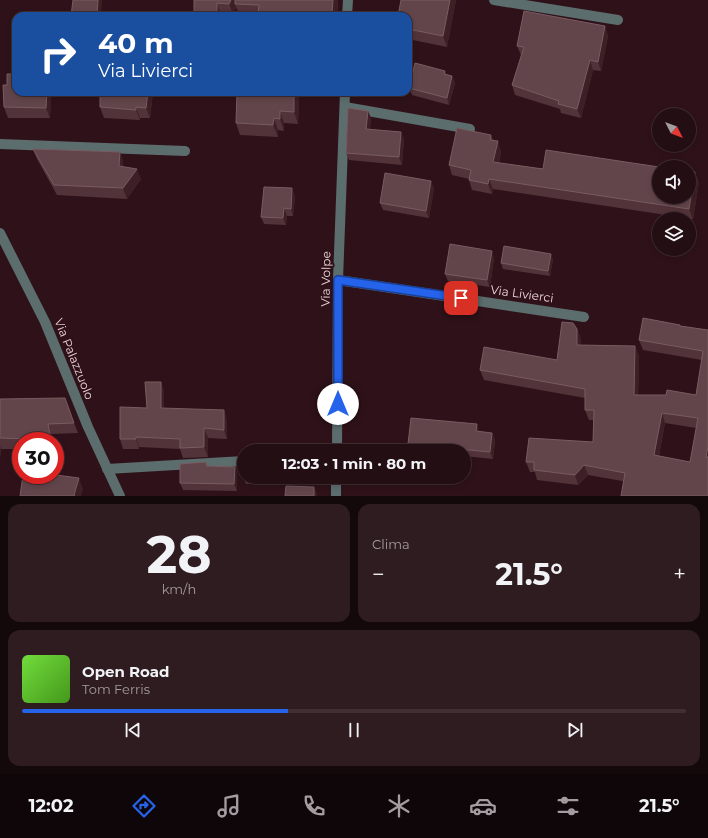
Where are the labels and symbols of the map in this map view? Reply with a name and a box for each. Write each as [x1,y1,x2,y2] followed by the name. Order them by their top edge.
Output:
[652,108,696,152] north arrow
[318,251,333,307] street label: Via Volpe
[444,281,478,315] pin
[490,282,555,305] street label: Via Livierci
[51,316,98,402] street label: Via Palazzuolo
[317,383,359,425] position arrow
[12,432,64,484] speed limit sign: 30

